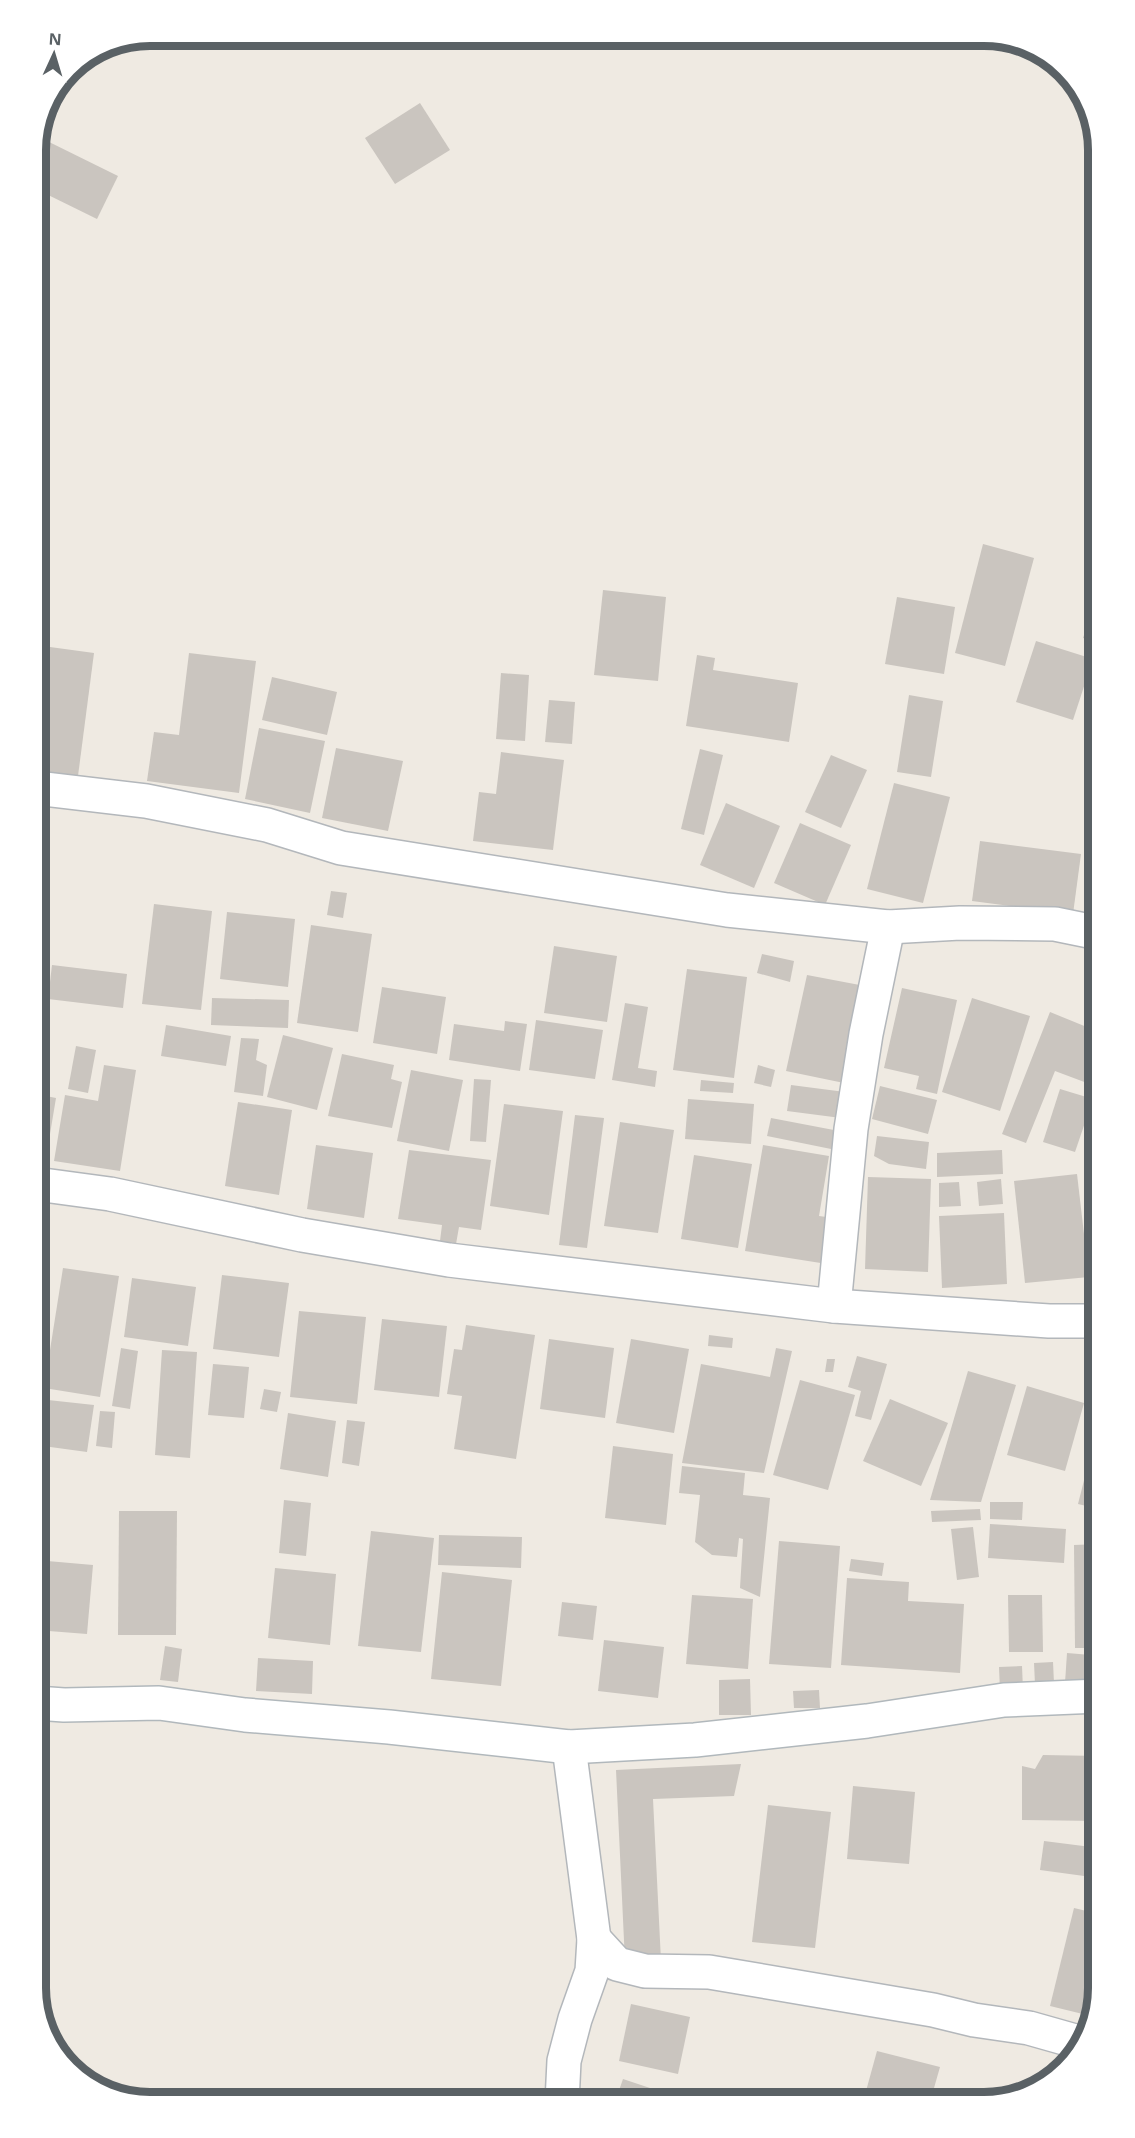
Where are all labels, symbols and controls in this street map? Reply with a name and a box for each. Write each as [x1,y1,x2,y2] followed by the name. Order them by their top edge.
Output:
[24,24,84,84] north arrow
[48,28,62,50] text: N

